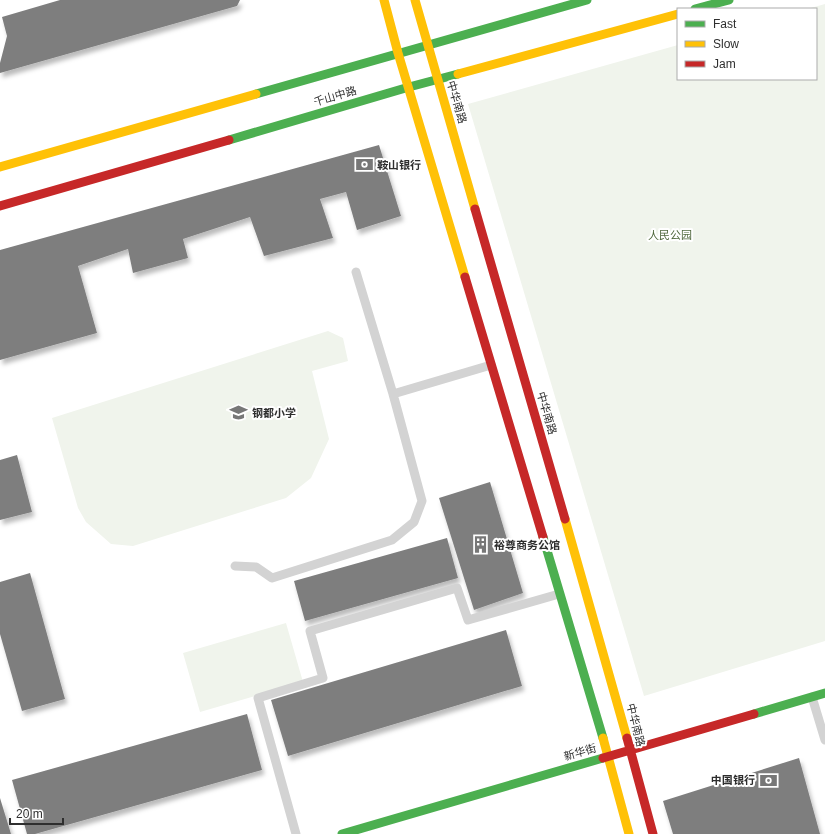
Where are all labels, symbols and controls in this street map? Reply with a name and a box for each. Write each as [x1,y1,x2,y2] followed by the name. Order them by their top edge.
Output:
[677,8,817,80] legend
[713,17,737,31] text: Fast
[713,37,739,51] text: Slow
[713,57,736,71] text: Jam
[445,79,469,125] street label: 中华南路
[312,84,358,108] street label: 千山中路
[354,155,374,175] bank icon: 鞍山银行
[377,159,421,171] place label: 鞍山银行
[648,229,692,241] park label: 人民公园
[535,390,559,436] street label: 中华南路
[229,403,249,423] school or university icon: 钢都小学
[252,407,296,419] place label: 钢都小学
[471,535,491,555] building icon: 裕尊商务公馆
[494,539,560,551] place label: 裕尊商务公馆
[625,702,647,748] street label: 中华南路
[562,742,598,762] street label: 新华街
[758,770,778,790] bank icon: 中国银行
[711,774,755,786] place label: 中国银行
[10,800,63,826] scale bar
[16,807,43,821] text: 20 m

